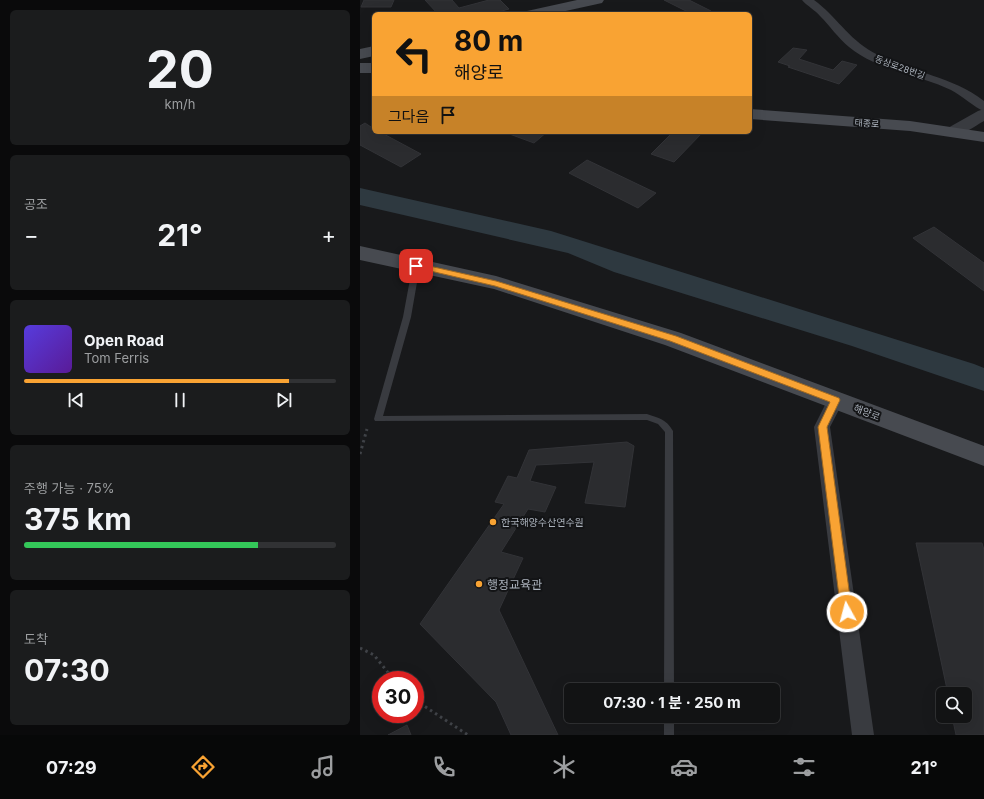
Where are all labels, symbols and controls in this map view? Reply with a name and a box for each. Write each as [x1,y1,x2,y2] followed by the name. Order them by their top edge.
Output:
[454,24,523,58] text: 80 m
[388,28,440,80] icon: left
[146,38,214,101] text: 20
[873,53,927,81] street label: 동삼로28번길
[454,62,504,83] text: 해양로
[165,96,195,112] text: km/h
[437,104,459,126] icon: arrive
[388,107,429,126] text: 그다음
[854,116,880,130] street label: 태종로
[24,196,48,212] text: 공조
[157,217,203,253] text: 21°
[24,222,39,248] text: −
[321,222,336,248] text: +
[399,249,433,283] pin
[405,255,427,277] icon: arrive
[84,331,164,350] text: Open Road
[84,350,149,366] text: Tom Ferris
[65,389,87,411] icon: previous
[169,389,191,411] icon: pause
[273,389,295,411] icon: next
[852,401,882,423] street label: 해양로
[24,480,114,496] text: 주행 가능 · 75%
[24,501,132,537] text: 375 km
[501,516,584,528] place label: 한국해양수산연수원
[488,517,498,527] marker: 한국해양수산연수원
[487,577,542,592] place label: 행정교육관
[474,579,484,589] marker: 행정교육관
[826,591,868,633] position arrow
[24,631,48,647] text: 도착
[24,652,110,688] text: 07:30
[372,671,424,723] speed limit sign: 30
[936,687,972,723] map controls
[936,687,972,723] button: search
[603,693,741,712] text: 07:30 · 1 분 · 250 m
[189,753,217,781] icon: directions
[309,753,337,781] icon: music
[430,753,458,781] icon: phone
[550,753,578,781] icon: climate
[670,753,698,781] icon: car
[790,753,818,781] icon: filters
[46,757,97,778] text: 07:29
[910,757,938,778] text: 21°

